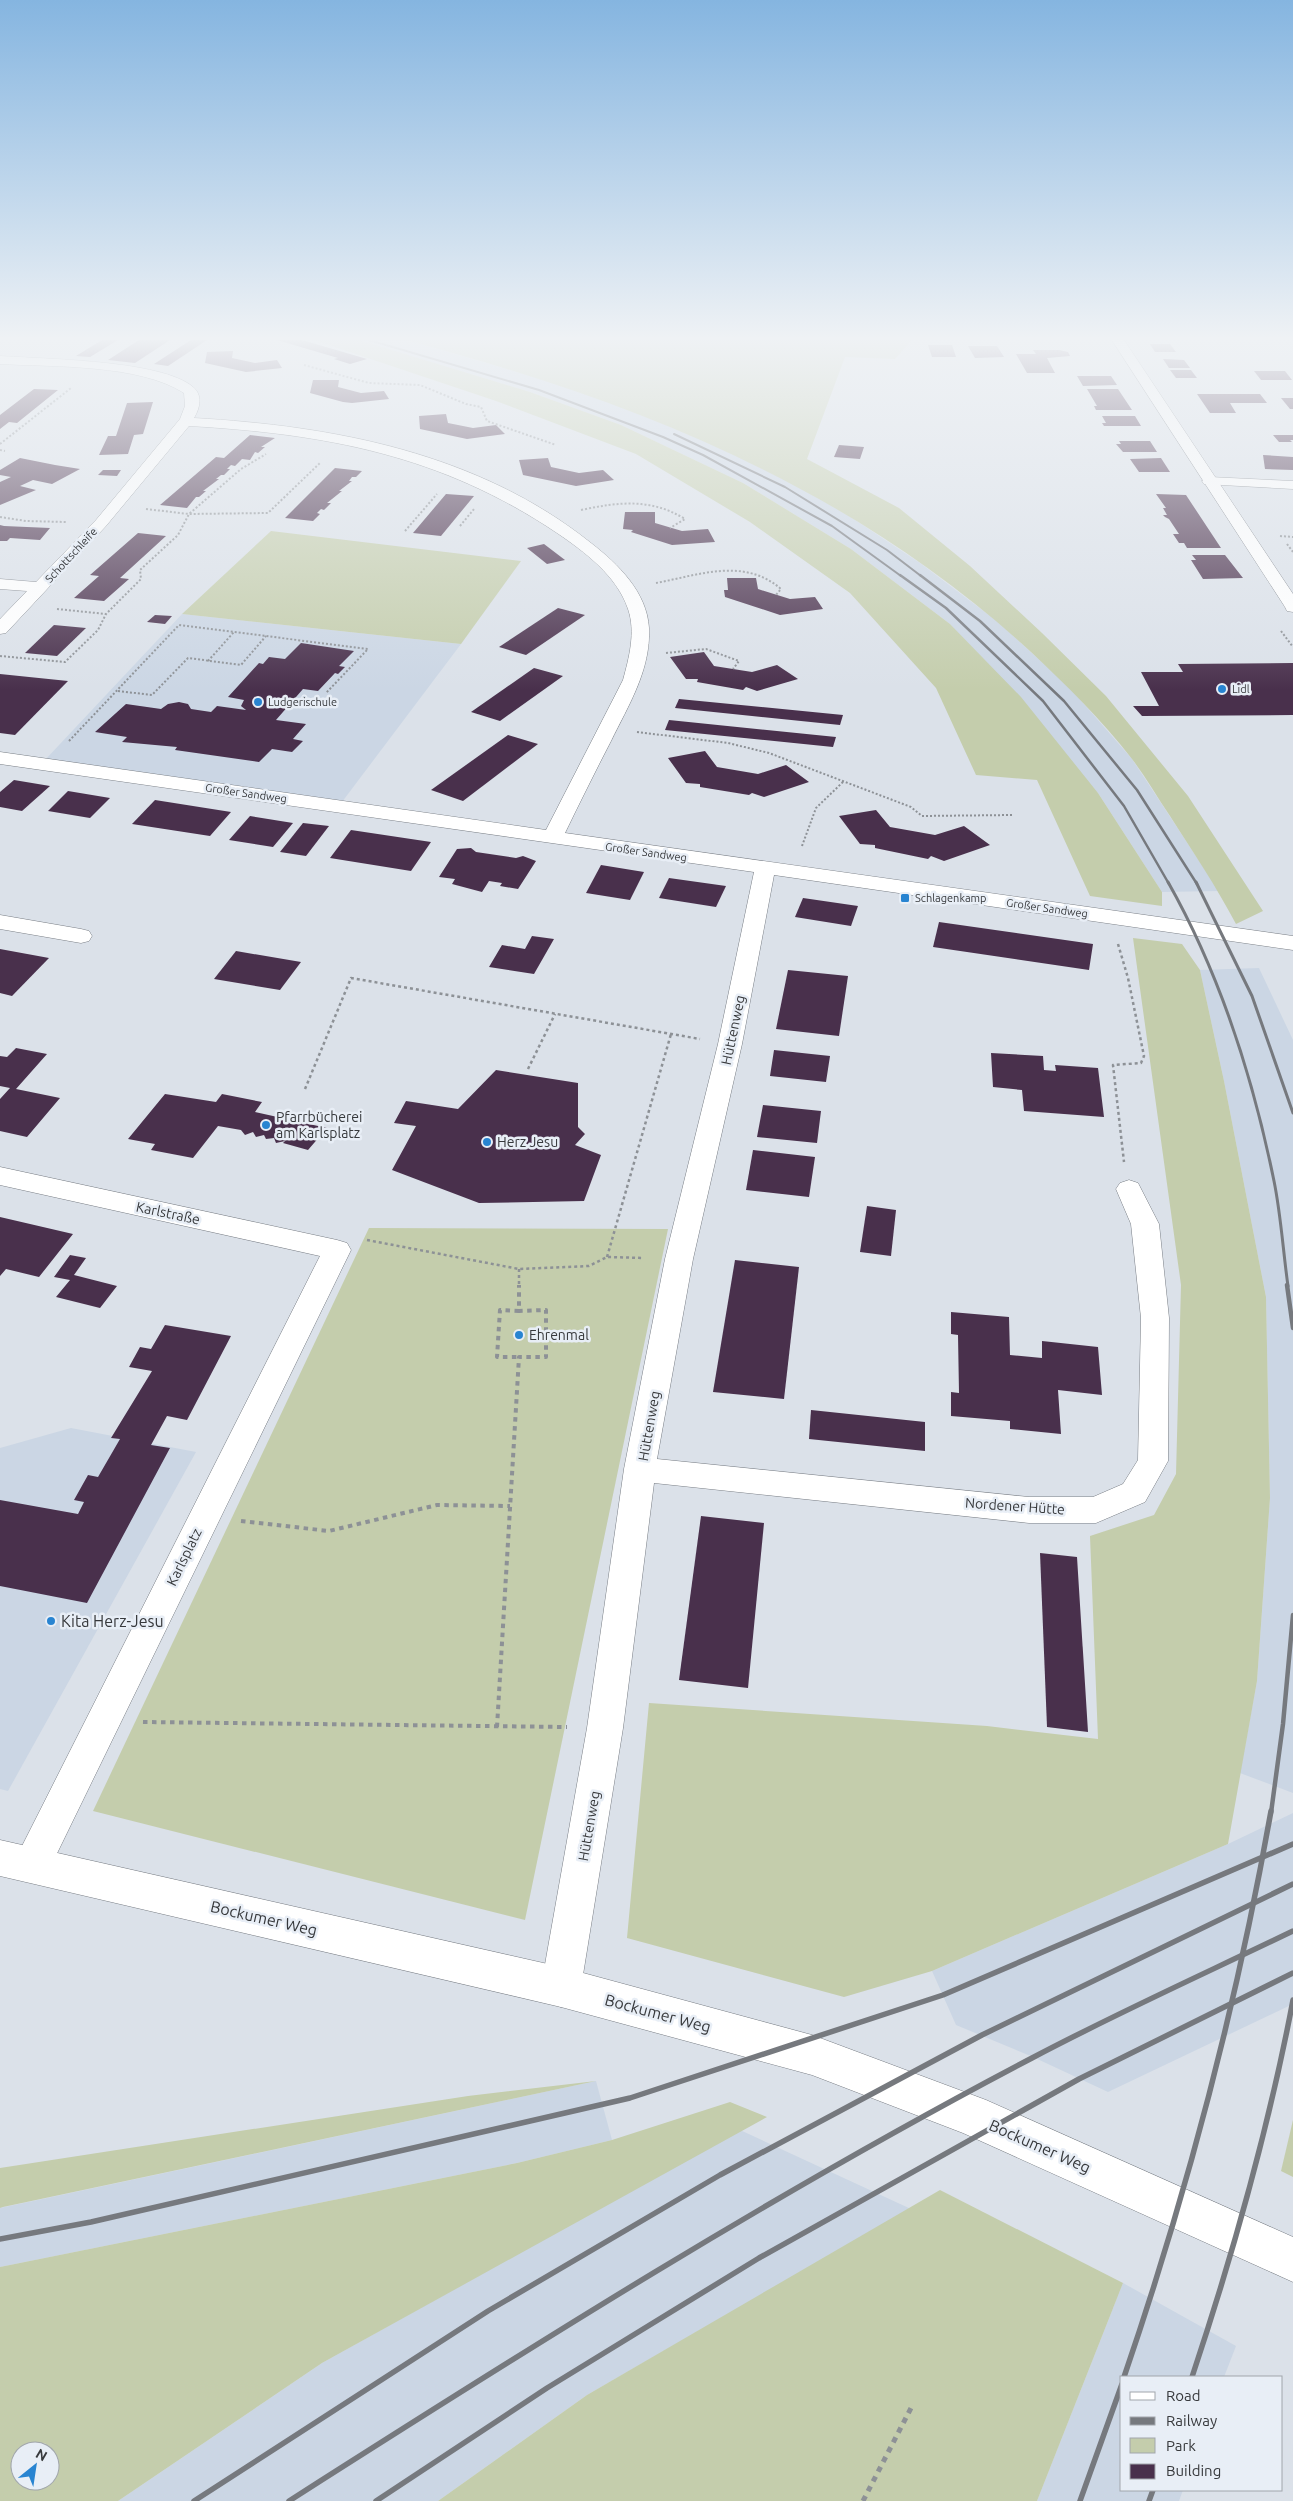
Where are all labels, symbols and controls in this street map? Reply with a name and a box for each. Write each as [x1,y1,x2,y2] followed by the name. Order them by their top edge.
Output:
[43,525,99,585] street label: Schottschleife
[1216,683,1228,695] marker: Lidl
[1232,683,1250,695] place label: Lidl
[252,696,264,708] marker: Ludgerischule
[268,696,337,708] place label: Ludgerischule
[204,781,288,805] street label: Großer Sandweg
[604,840,688,864] street label: Großer Sandweg
[899,892,911,904] marker: Schlagenkamp
[915,892,987,904] place label: Schlagenkamp
[1005,896,1089,920] street label: Großer Sandweg
[718,994,748,1066] street label: Hüttenweg
[276,1109,362,1141] place label: Pfarrbücherei am Karlsplatz
[260,1119,272,1131] marker: Pfarrbücherei am Karlsplatz
[497,1134,558,1150] place label: Herz Jesu
[481,1136,493,1148] marker: Herz Jesu
[135,1198,201,1228] street label: Karlstraße
[529,1327,589,1343] place label: Ehrenmal
[513,1329,525,1341] marker: Ehrenmal
[635,1390,663,1462] street label: Hüttenweg
[965,1495,1065,1517] street label: Nordener Hütte
[163,1526,205,1588] street label: Karlsplatz
[61,1612,164,1630] place label: Kita Herz-Jesu
[45,1615,57,1627] marker: Kita Herz-Jesu
[575,1790,603,1862] street label: Hüttenweg
[209,1897,319,1939] street label: Bockumer Weg
[603,1990,713,2036] street label: Bockumer Weg
[986,2116,1094,2176] street label: Bockumer Weg
[1120,2376,1283,2491] legend
[1166,2387,1201,2404] text: Road
[1166,2412,1217,2429] text: Railway
[1166,2437,1196,2454] text: Park
[10,2441,60,2491] north arrow
[33,2445,50,2464] text: N
[1166,2462,1221,2479] text: Building

